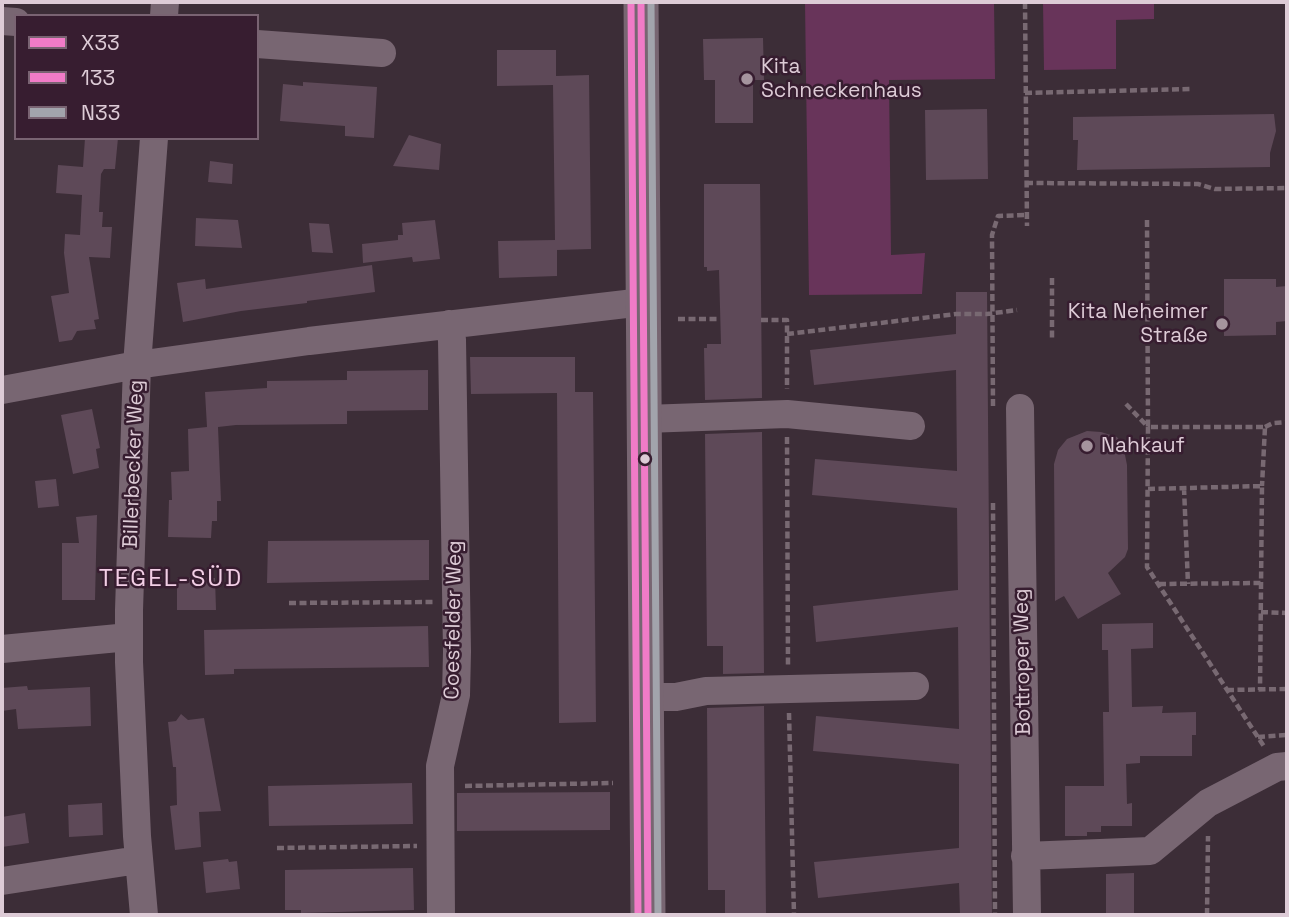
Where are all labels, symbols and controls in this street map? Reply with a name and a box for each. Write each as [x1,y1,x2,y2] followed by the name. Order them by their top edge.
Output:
[14,14,259,140] legend
[81,29,120,56] text: X33
[761,54,922,104] place label: Kita Schneckenhaus
[81,64,115,91] text: 133
[739,71,755,87] marker: Kita Schneckenhaus
[81,99,120,126] text: N33
[1068,299,1208,349] place label: Kita Neheimer Straße
[1214,316,1230,332] marker: Kita Neheimer Straße
[118,379,150,549] street label: Billerbecker Weg
[1101,433,1185,459] place label: Nahkauf
[1079,438,1095,454] marker: Nahkauf
[638,452,652,466] unlabelled marker
[440,540,468,700] street label: Coesfelder Weg
[100,565,242,593] district label: TEGEL-SÜD
[1009,588,1037,736] street label: Bottroper Weg

